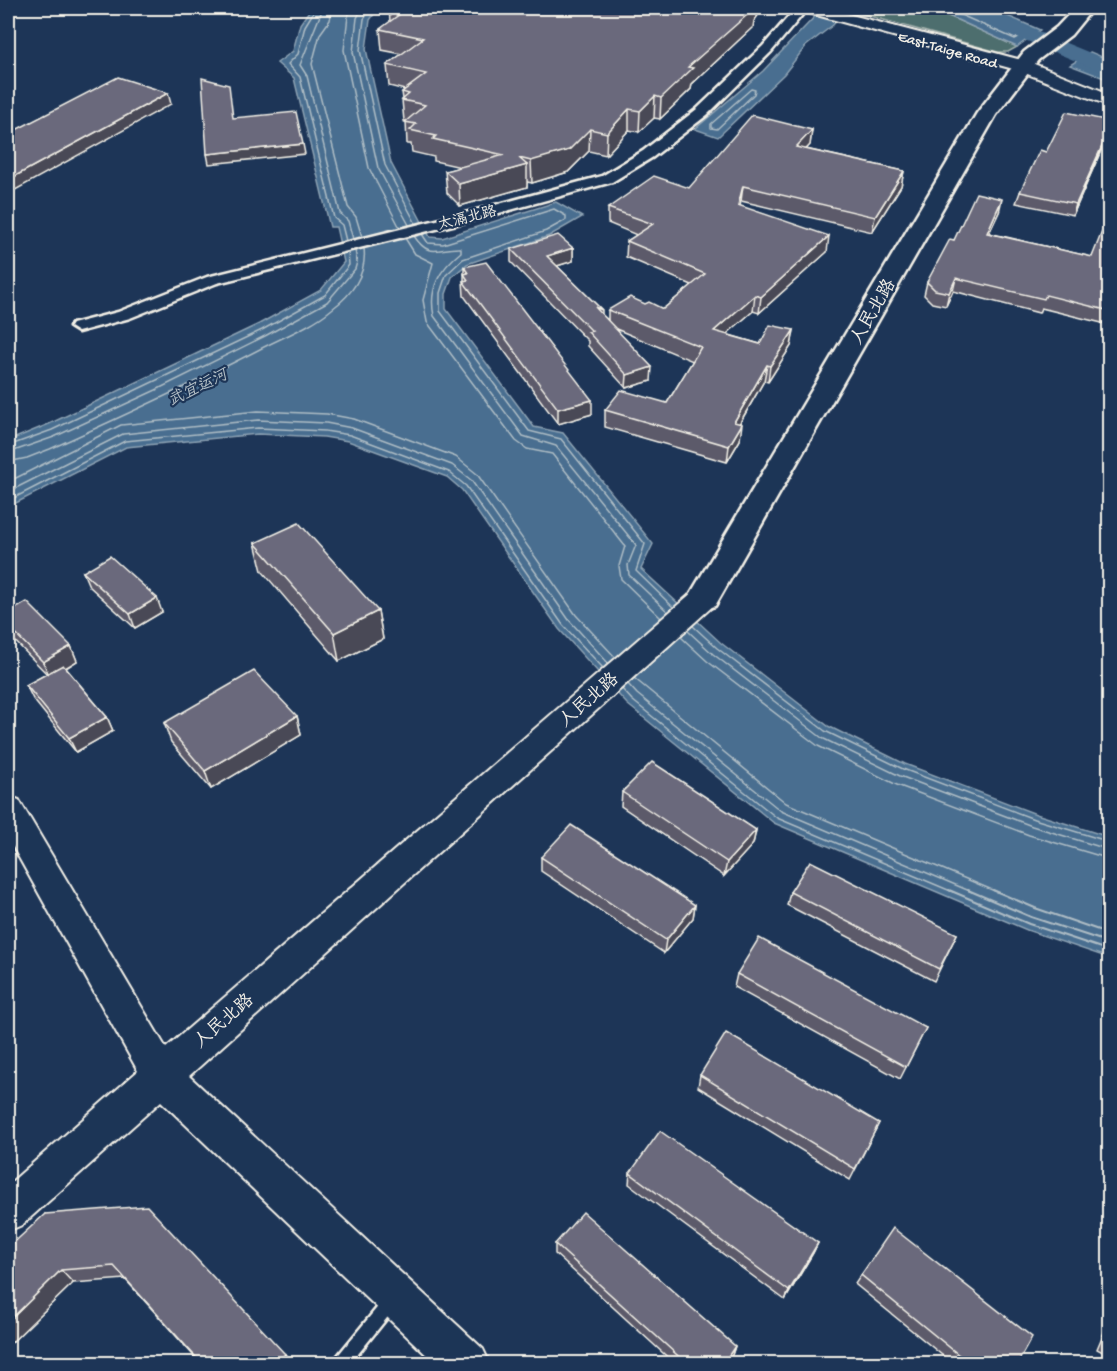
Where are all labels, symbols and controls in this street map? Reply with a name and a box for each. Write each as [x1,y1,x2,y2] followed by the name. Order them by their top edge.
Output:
[896,28,1001,74] street label: East Taige Road
[436,203,499,235] street label: 太滆北路
[846,275,901,349] street label: 人民北路
[165,363,234,412] water label: 武宜运河
[555,669,624,732] street label: 人民北路
[190,990,259,1053] street label: 人民北路

